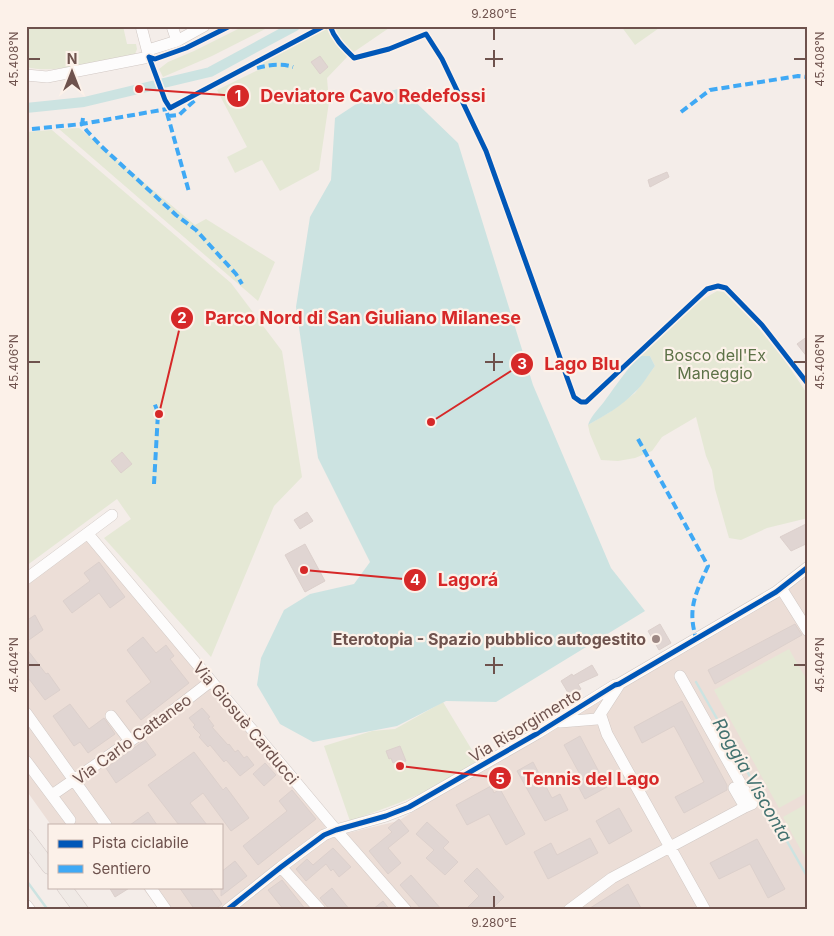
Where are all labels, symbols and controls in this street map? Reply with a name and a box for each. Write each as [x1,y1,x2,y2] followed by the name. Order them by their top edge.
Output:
[471,6,517,21] text: 9.280°E
[6,31,21,87] text: 45.408°N
[812,31,827,87] text: 45.408°N
[48,48,98,98] north arrow
[67,50,77,67] text: N
[225,80,496,113] callout: Deviatore Cavo Redefossi
[260,85,486,106] text: Deviatore Cavo Redefossi
[235,86,241,105] text: 1
[170,301,531,334] callout: Parco Nord di San Giuliano Milanese
[205,307,521,328] text: Parco Nord di San Giuliano Milanese
[177,308,187,327] text: 2
[6,334,21,390] text: 45.406°N
[812,334,827,390] text: 45.406°N
[664,345,766,383] park label: Bosco dell'Ex Maneggio
[509,348,630,381] callout: Lago Blu
[544,353,620,374] text: Lago Blu
[517,354,527,373] text: 3
[403,563,508,596] callout: Lagorá
[438,569,498,590] text: Lagorá
[410,570,420,589] text: 4
[333,629,646,649] place label: Eterotopia - Spazio pubblico autogestito
[650,633,662,645] marker: Eterotopia - Spazio pubblico autogestito
[6,637,21,693] text: 45.404°N
[812,637,827,693] text: 45.404°N
[189,658,303,788] street label: Via Giosuè Carducci
[465,684,585,766] street label: Via Risorgimento
[69,689,195,789] street label: Via Carlo Cattaneo
[708,714,796,845] water label: Roggia Visconta
[488,762,670,795] callout: Tennis del Lago
[522,768,660,789] text: Tennis del Lago
[495,769,505,788] text: 5
[48,824,222,888] legend
[92,833,189,852] text: Pista ciclabile
[92,859,151,878] text: Sentiero
[471,915,517,930] text: 9.280°E

